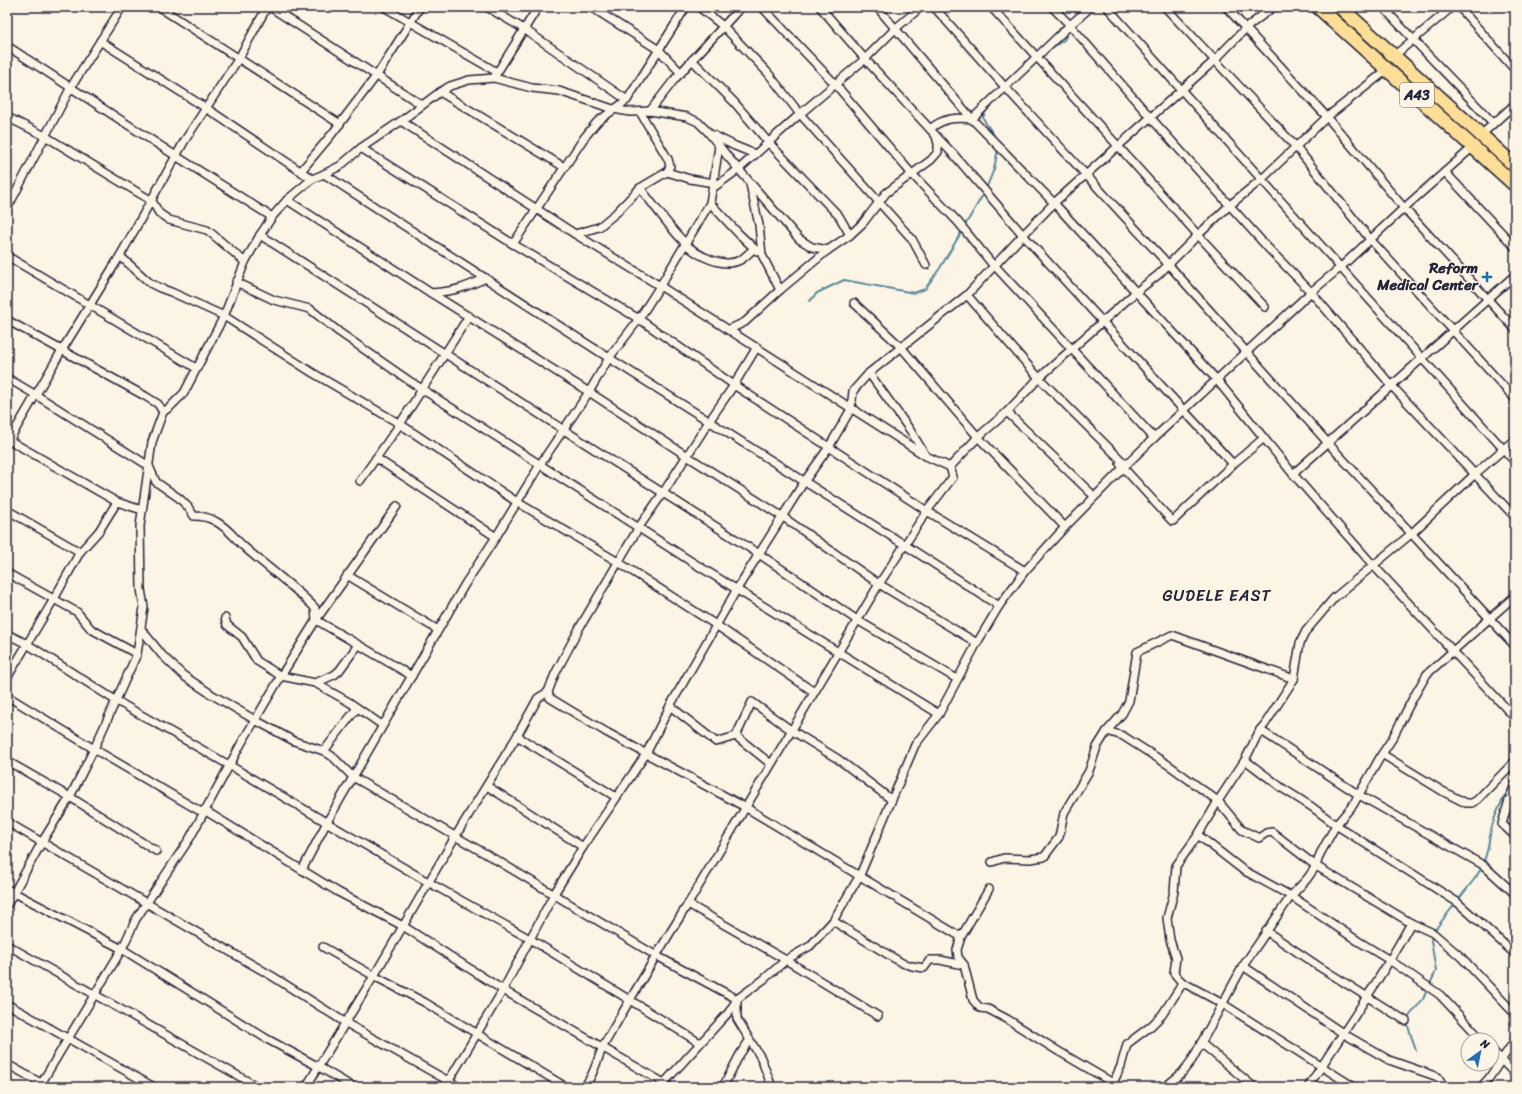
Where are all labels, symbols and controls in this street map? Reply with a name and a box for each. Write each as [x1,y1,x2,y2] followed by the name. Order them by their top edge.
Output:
[1400,83,1434,107] road number: A43
[1376,255,1480,298] place label: Reform Medical Center
[1481,271,1493,283] marker: Reform Medical Center
[1163,581,1271,610] district label: GUDELE EAST
[1460,1032,1500,1072] north arrow
[1476,1033,1494,1054] text: N

